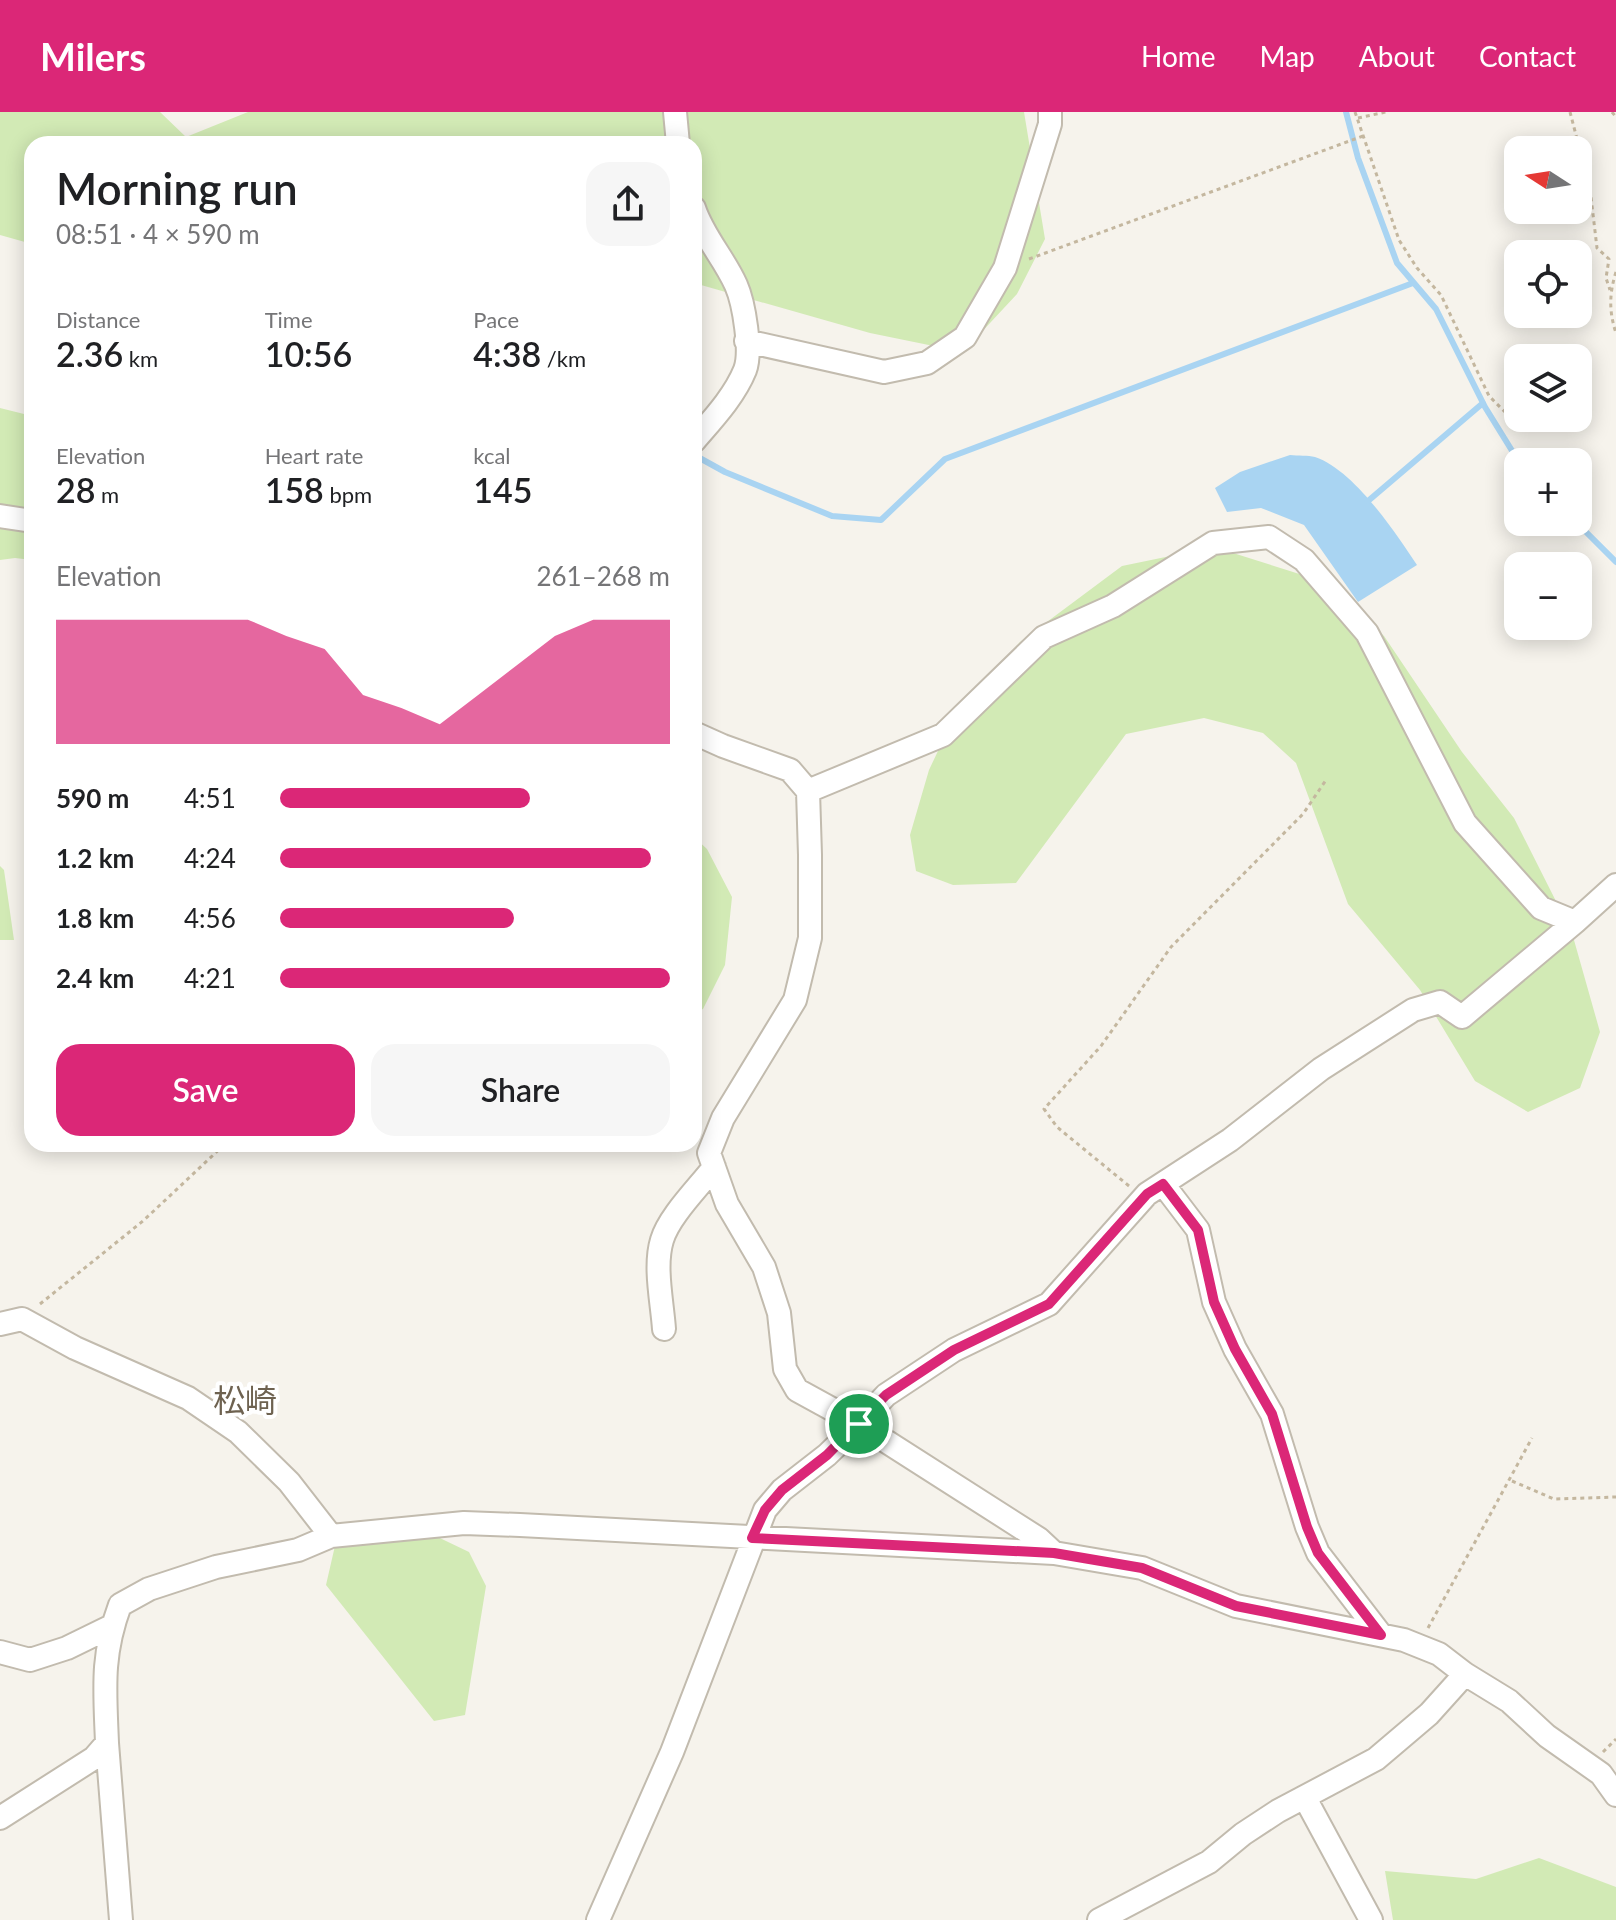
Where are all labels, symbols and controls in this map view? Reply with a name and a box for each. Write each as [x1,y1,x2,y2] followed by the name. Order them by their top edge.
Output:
[40,33,146,79] text: Milers
[1141,39,1216,73] text: Home
[1260,39,1315,73] text: Map
[1359,39,1435,73] text: About
[1479,39,1576,73] text: Contact
[1504,136,1592,224] north arrow
[1504,136,1592,640] map controls
[56,162,298,214] text: Morning run
[586,162,670,246] button: share
[56,218,260,250] text: 08:51 · 4 × 590 m
[1504,240,1592,328] button: locate
[56,306,140,333] text: Distance
[265,306,313,333] text: Time
[473,306,519,333] text: Pace
[56,333,123,374] text: 2.36
[265,333,352,374] text: 10:56
[473,333,541,374] text: 4:38
[1504,344,1592,432] button: layers
[123,345,158,372] text: km
[541,345,586,372] text: /km
[56,442,145,469] text: Elevation
[265,442,363,469] text: Heart rate
[473,442,511,469] text: kcal
[1504,448,1592,536] button: +
[56,469,95,510] text: 28
[265,469,324,510] text: 158
[473,469,533,510] text: 145
[95,481,119,508] text: m
[324,481,372,508] text: bpm
[1504,552,1592,640] button: −
[56,560,162,592] text: Elevation
[536,560,670,592] text: 261–268 m
[56,782,129,814] text: 590 m
[184,782,236,814] text: 4:51
[56,842,134,874] text: 1.2 km
[184,842,236,874] text: 4:24
[56,902,134,934] text: 1.8 km
[184,902,236,934] text: 4:56
[56,962,134,994] text: 2.4 km
[184,962,236,994] text: 4:21
[56,1044,355,1136] button: Save
[371,1044,670,1136] button: Share
[213,1380,277,1419] district label: 松崎
[825,1390,893,1458] pin
[837,1402,881,1446] icon: arrive

